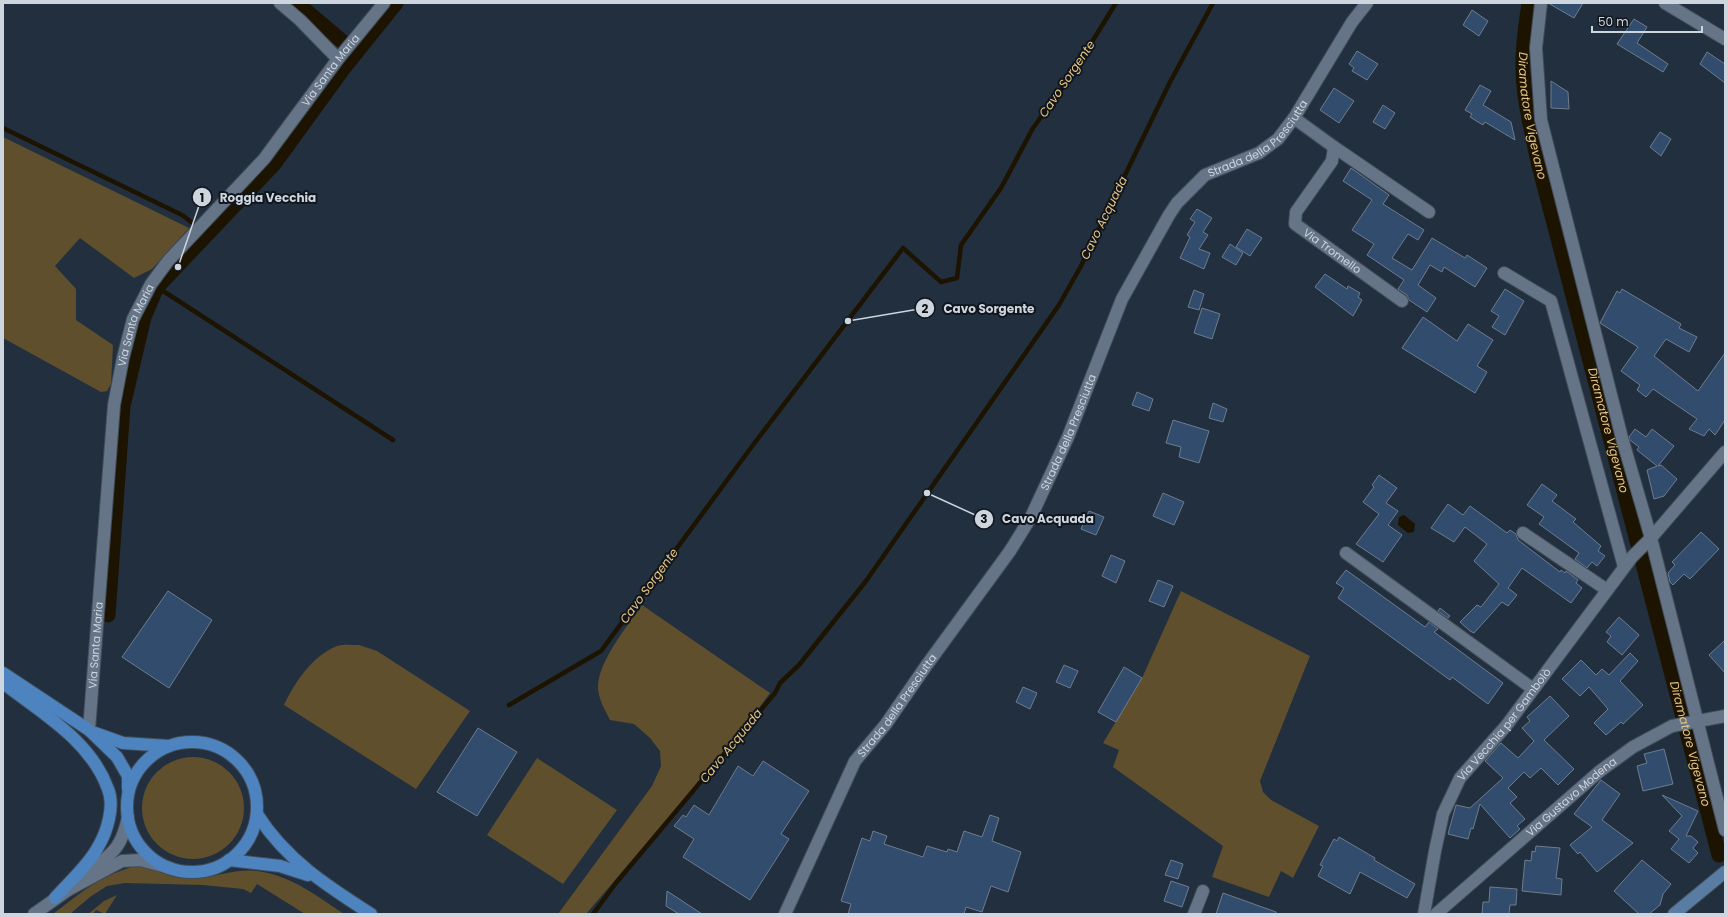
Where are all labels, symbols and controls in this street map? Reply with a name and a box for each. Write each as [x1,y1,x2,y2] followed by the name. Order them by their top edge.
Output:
[1592,8,1702,34] scale bar
[1598,13,1629,30] text: 50 m
[298,31,363,110] street label: Via Santa Maria
[1035,36,1099,121] water label: Cavo Sorgente
[1515,52,1551,182] water label: Diramatore Vigevano
[1205,97,1311,181] street label: Strada della Presciutta
[1076,173,1131,262] water label: Cavo Acquada
[192,185,325,209] callout: Roggia Vecchia
[200,189,204,206] text: 1
[220,189,316,206] text: Roggia Vecchia
[1300,224,1365,277] street label: Via Tromello
[114,281,158,368] street label: Via Santa Maria
[915,296,1042,320] callout: Cavo Sorgente
[922,300,929,317] text: 2
[943,300,1035,317] text: Cavo Sorgente
[1584,366,1633,495] water label: Diramatore Vigevano
[1036,372,1100,493] street label: Strada della Presciutta
[974,507,1101,531] callout: Cavo Acquada
[980,510,988,527] text: 3
[1002,510,1094,527] text: Cavo Acquada
[615,544,682,627] water label: Cavo Sorgente
[84,601,107,689] street label: Via Santa Maria
[854,650,940,761] street label: Strada della Presciutta
[1453,665,1555,784] street label: Via Vecchia per Gambolò
[1666,679,1715,809] water label: Diramatore Vigevano
[695,705,766,786] water label: Cavo Acquada
[1522,753,1620,840] street label: Via Gustavo Modena

